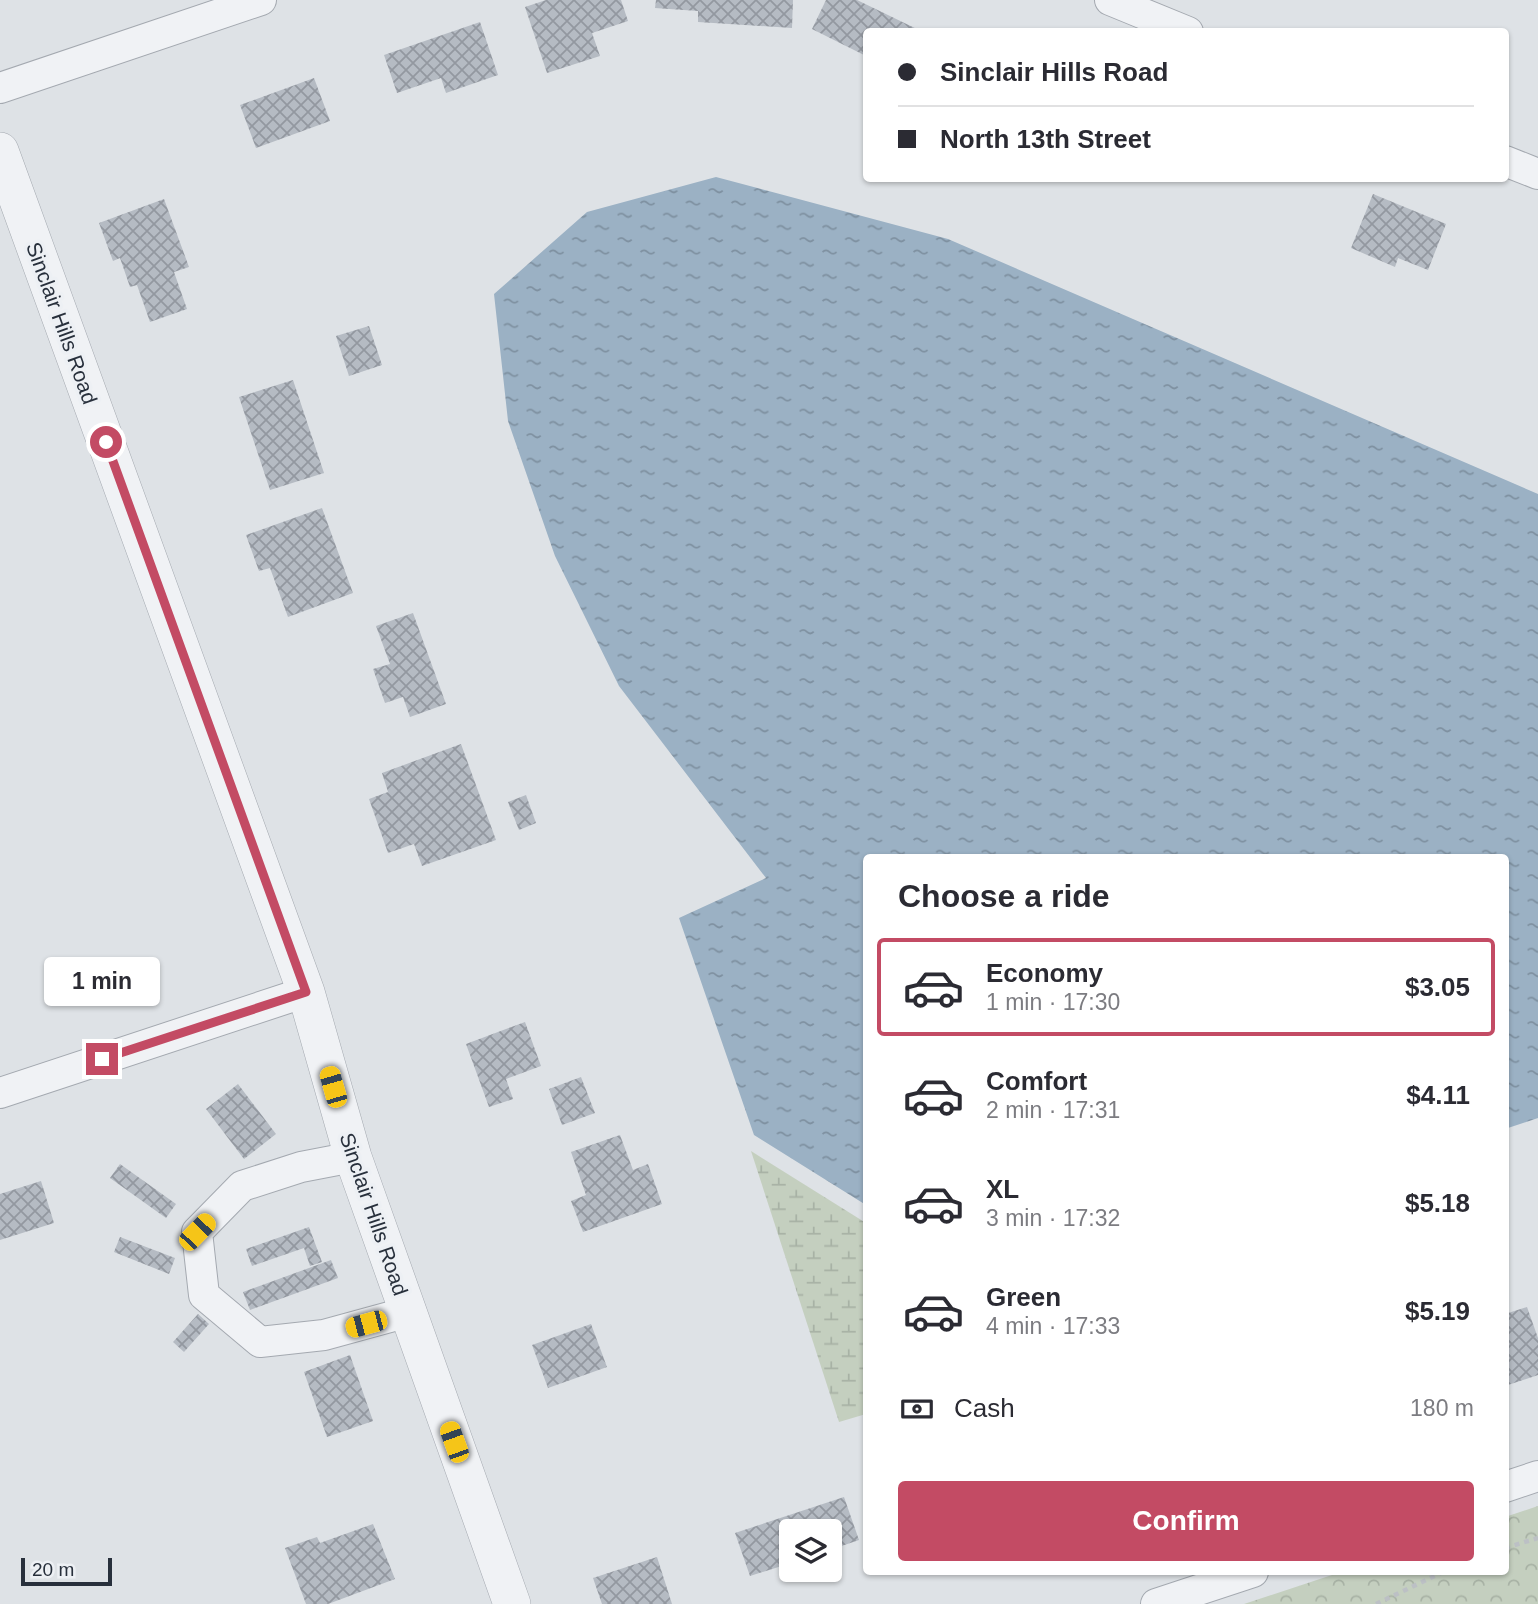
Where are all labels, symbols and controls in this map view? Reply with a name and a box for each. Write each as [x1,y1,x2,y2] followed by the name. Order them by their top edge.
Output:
[940,57,1168,87] text: Sinclair Hills Road
[940,124,1151,154] text: North 13th Street
[22,239,102,407] street label: Sinclair Hills Road
[90,426,122,458] route start
[898,878,1110,914] text: Choose a ride
[902,956,965,1019] icon: car
[44,958,160,1006] callout: 1 min
[986,958,1103,988] text: Economy
[72,968,132,994] text: 1 min
[1405,972,1470,1002] text: $3.05
[986,989,1120,1015] text: 1 min · 17:30
[86,1043,118,1075] route end
[318,1064,349,1110] car
[902,1064,965,1127] icon: car
[986,1066,1087,1096] text: Comfort
[1406,1080,1470,1110] text: $4.11
[986,1097,1120,1123] text: 2 min · 17:31
[335,1130,413,1298] street label: Sinclair Hills Road
[902,1172,965,1235] icon: car
[986,1174,1019,1204] text: XL
[1405,1188,1470,1218] text: $5.18
[986,1205,1120,1231] text: 3 min · 17:32
[175,1210,220,1254] car
[902,1280,965,1343] icon: car
[986,1282,1061,1312] text: Green
[1405,1296,1470,1326] text: $5.19
[343,1308,390,1340] car
[986,1313,1120,1339] text: 4 min · 17:33
[898,1390,936,1428] icon: cash
[954,1393,1015,1423] text: Cash
[1410,1395,1474,1421] text: 180 m
[437,1419,472,1465] car
[898,1481,1474,1561] button: Confirm
[779,1519,842,1582] map controls
[779,1519,842,1582] button: layers
[21,1555,112,1587] scale bar
[32,1559,74,1580] text: 20 m

